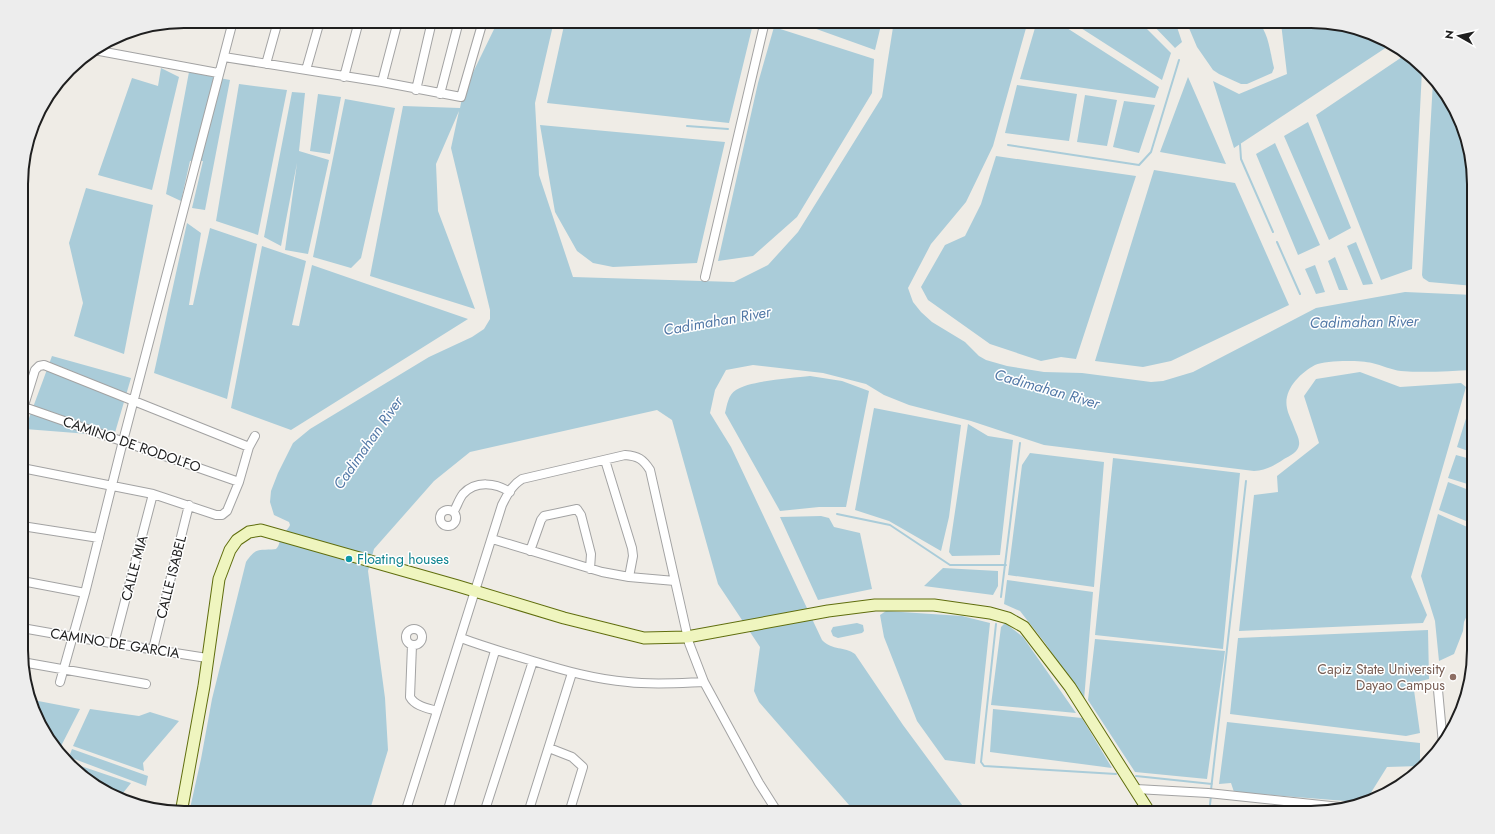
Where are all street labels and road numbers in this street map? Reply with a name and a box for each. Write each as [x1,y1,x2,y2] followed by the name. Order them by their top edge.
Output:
[60,411,204,477] street label: CAMINO DE RODOLFO
[116,532,153,603] street label: CALLE MIA
[151,533,191,621] street label: CALLE ISABEL
[49,623,182,663] street label: CAMINO DE GARCIA

